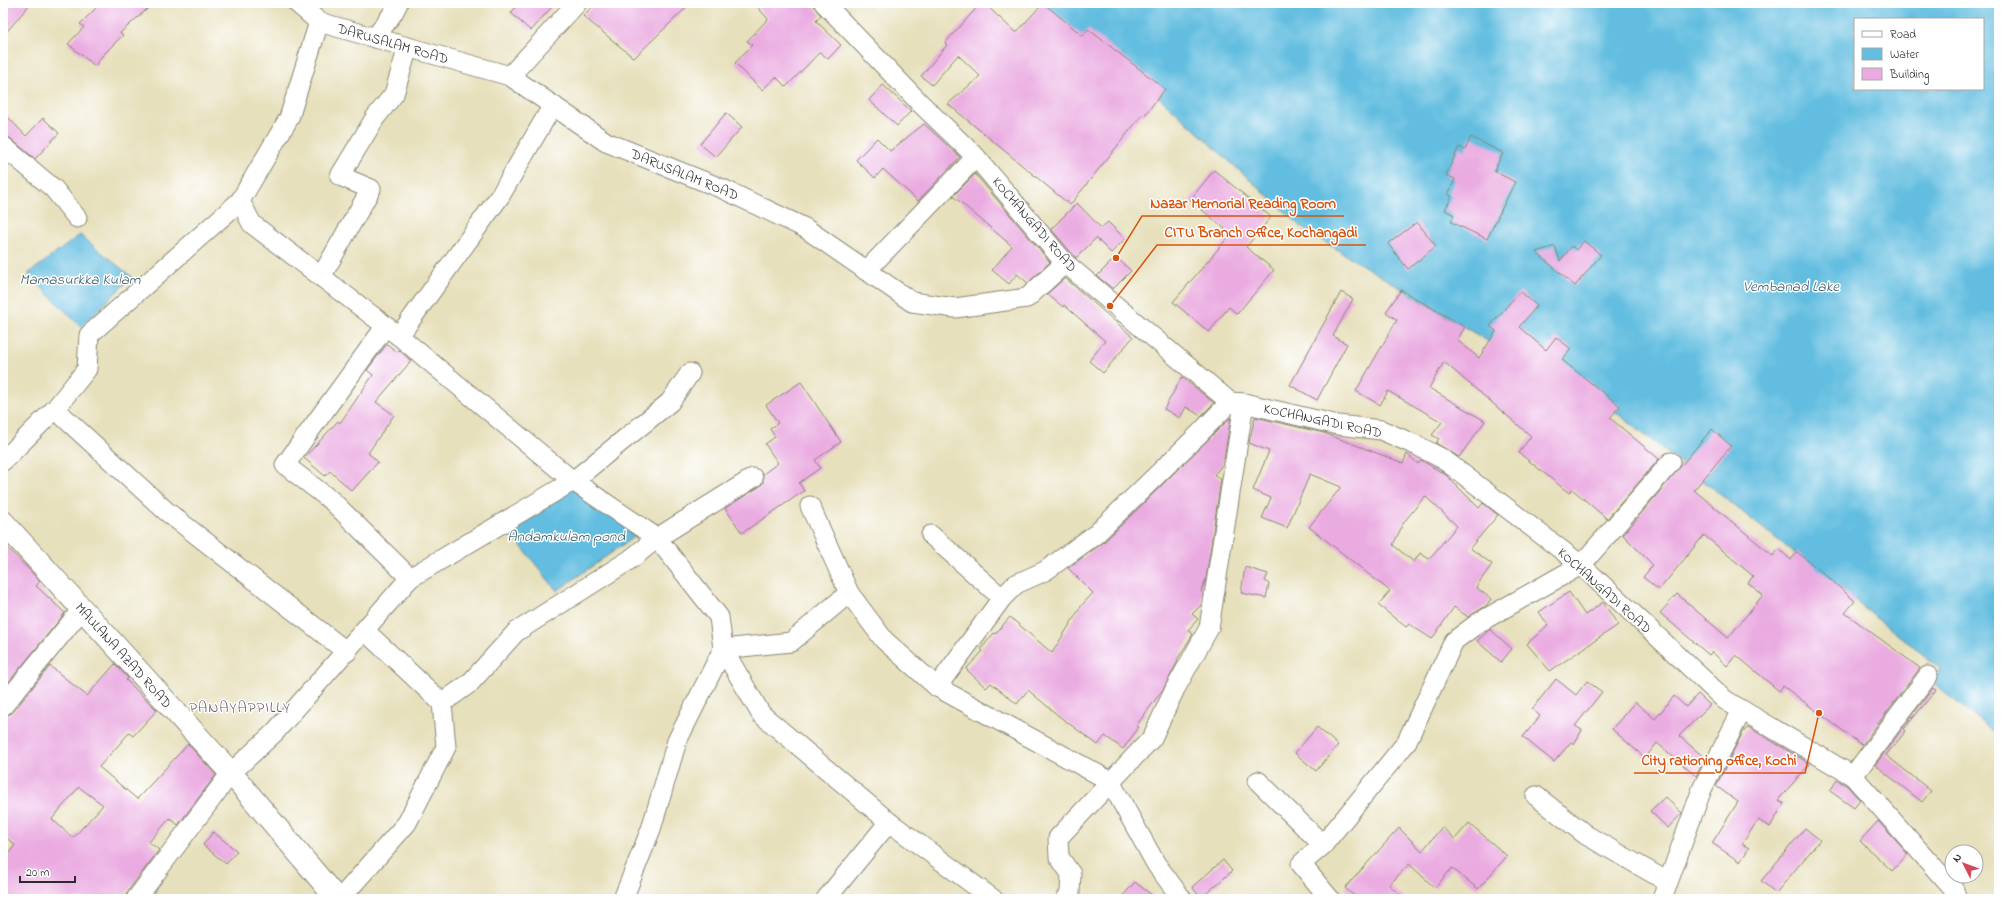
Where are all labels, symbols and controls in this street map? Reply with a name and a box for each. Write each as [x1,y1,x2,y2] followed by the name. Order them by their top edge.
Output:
[334,18,451,70] street label: DARUSALAM ROAD
[1854,18,1984,90] legend
[1890,26,1916,44] text: Road
[1890,46,1919,64] text: Water
[1889,66,1929,85] text: Building
[626,144,742,207] street label: DARUSALAM ROAD
[986,173,1081,277] street label: KOCHANGADI ROAD
[1142,189,1344,216] callout: Nazar Memorial Reading Room
[1150,193,1336,217] text: Nazar Memorial Reading Room
[1157,218,1366,245] callout: CITU Branch Office, Kochangadi
[1165,222,1358,246] text: CITU Branch Office, Kochangadi
[20,269,141,291] water label: Mamasurkka Kulam
[1743,276,1840,298] water label: Vembanad Lake
[1262,399,1384,444] street label: KOCHANGADI ROAD
[507,526,625,548] water label: Andamkulam pond
[1552,543,1656,639] street label: KOCHANGADI ROAD
[69,598,176,714] street label: MAULANA AZAD ROAD
[189,697,291,719] district label: PANAYAPPILLY
[1634,746,1805,773] callout: City rationing office, Kochi
[1642,750,1797,774] text: City rationing office, Kochi
[1944,844,1984,884] north arrow
[1949,850,1966,866] text: N
[20,858,75,884] scale bar
[26,864,49,882] text: 20 m

